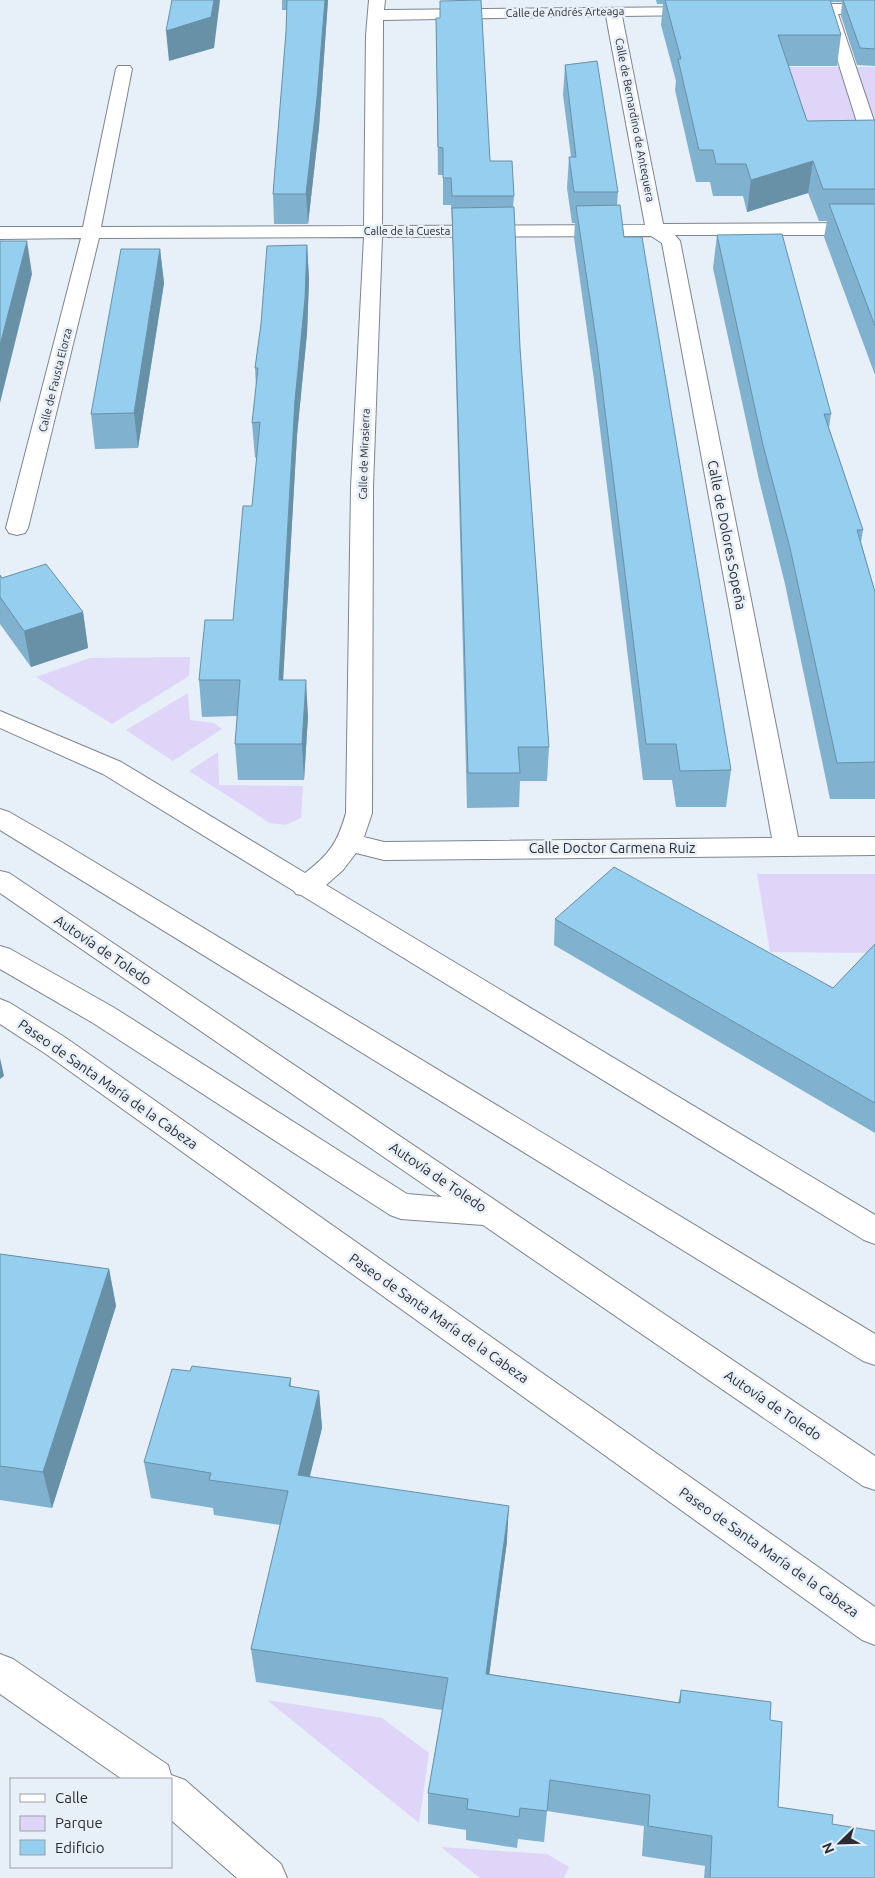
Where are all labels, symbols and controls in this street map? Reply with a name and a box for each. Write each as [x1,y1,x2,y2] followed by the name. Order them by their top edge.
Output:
[506,5,624,19] street label: Calle de Andrés Arteaga
[613,37,657,203] street label: Calle de Bernardino de Antequera
[364,225,450,237] street label: Calle de la Cuesta
[36,327,74,433] street label: Calle de Fausta Elorza
[356,408,372,500] street label: Calle de Mirasierra
[705,459,749,611] street label: Calle de Dolores Sopeña
[529,840,695,856] street label: Calle Doctor Carmena Ruiz
[51,912,155,988] street label: Autovía de Toledo
[15,1016,201,1152] street label: Paseo de Santa María de la Cabeza
[386,1139,490,1215] street label: Autovía de Toledo
[346,1250,532,1386] street label: Paseo de Santa María de la Cabeza
[721,1367,825,1443] street label: Autovía de Toledo
[676,1484,862,1620] street label: Paseo de Santa María de la Cabeza
[10,1778,172,1868] legend
[55,1789,88,1806] text: Calle
[55,1814,103,1831] text: Parque
[815,1818,865,1868] north arrow
[55,1839,104,1856] text: Edificio
[819,1840,837,1856] text: N

